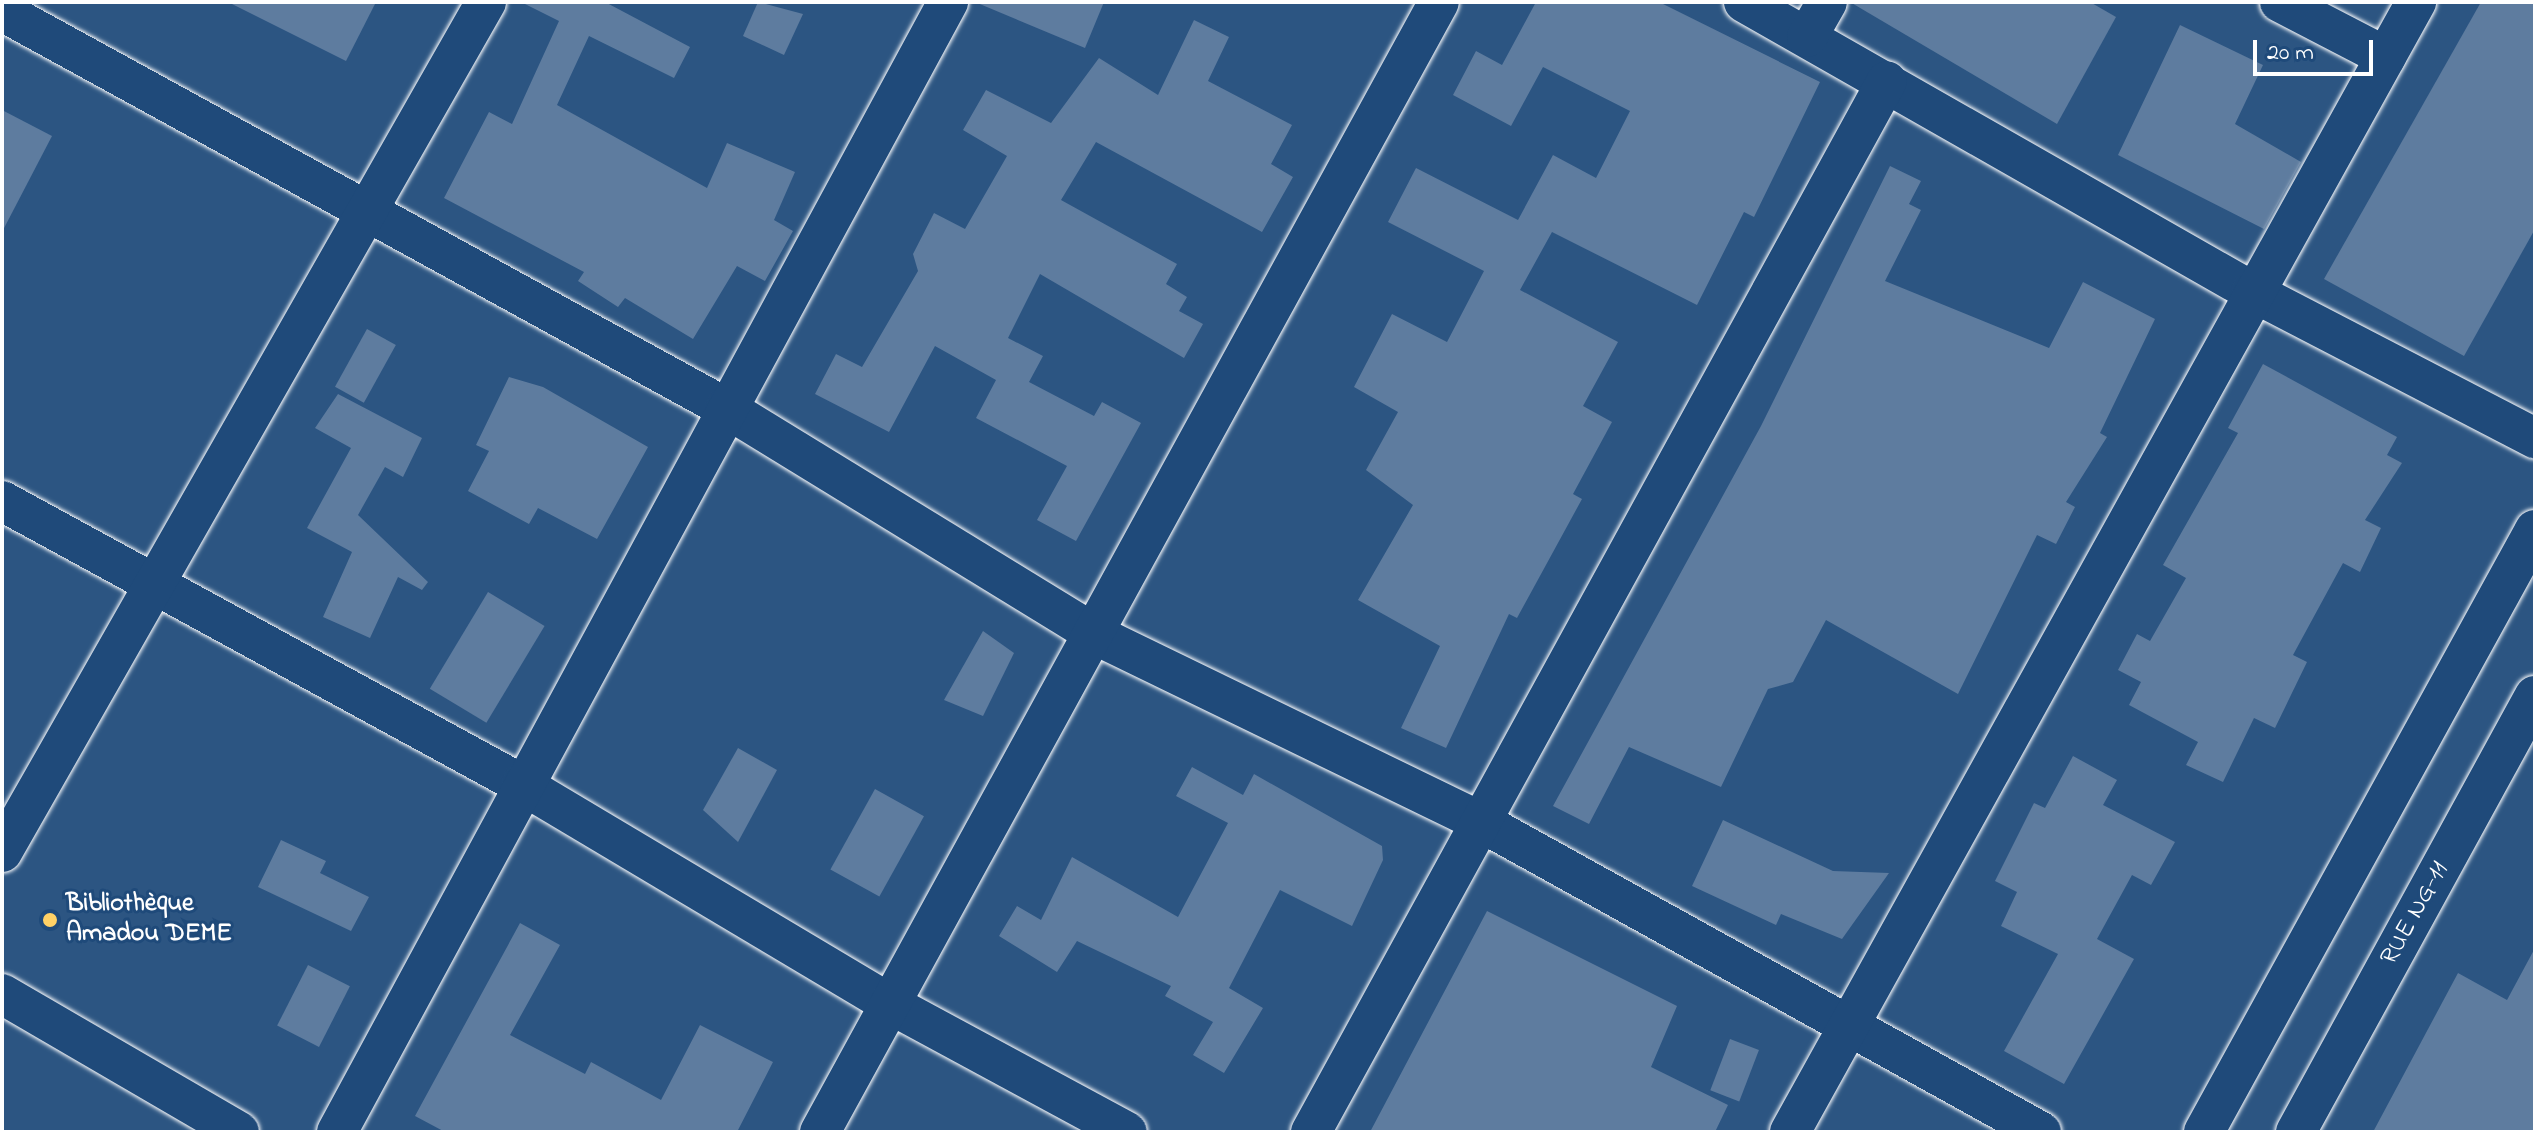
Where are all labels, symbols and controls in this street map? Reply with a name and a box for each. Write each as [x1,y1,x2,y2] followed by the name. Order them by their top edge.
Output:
[2257,24,2377,74] scale bar
[2267,36,2314,71] text: 20 m
[2375,857,2457,971] street label: RUE NG-11
[66,889,232,950] place label: Bibliothèque Amadou DEME
[41,911,59,929] marker: Bibliothèque Amadou DEME

